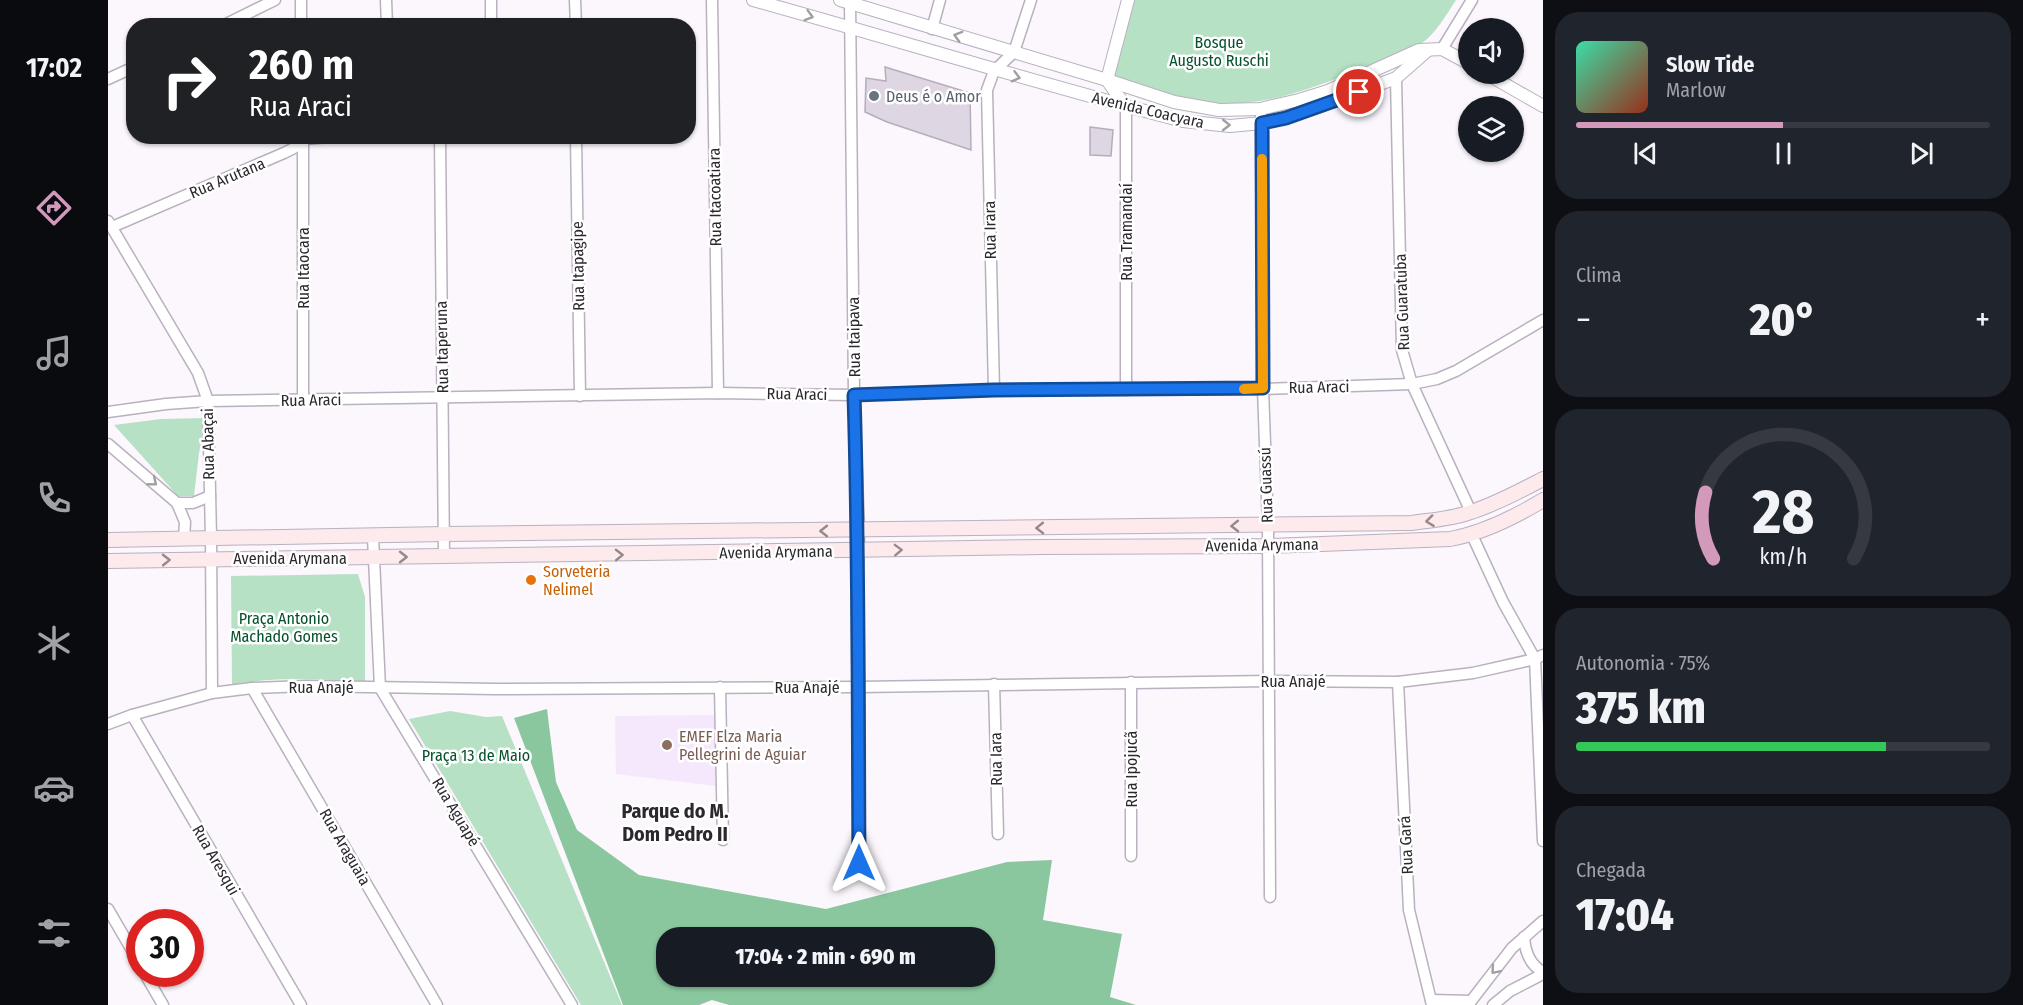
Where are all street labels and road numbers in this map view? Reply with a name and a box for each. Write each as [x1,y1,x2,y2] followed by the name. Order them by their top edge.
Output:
[1090,88,1206,132] street label: Avenida Coacyara
[705,147,725,246] street label: Rua Itacoatiara
[186,154,268,202] street label: Rua Arutana
[1117,183,1136,281] street label: Rua Tramandaí
[980,200,1000,260] street label: Rua Irara
[568,221,588,311] street label: Rua Itapagipe
[294,227,313,309] street label: Rua Itaocara
[1391,253,1413,351] street label: Rua Guaratuba
[844,296,864,377] street label: Rua Itaipava
[432,300,452,393] street label: Rua Itaperuna
[1288,377,1350,397] street label: Rua Araci
[766,384,828,404] street label: Rua Araci
[280,390,342,410] street label: Rua Araci
[198,408,218,480] street label: Rua Abaçai
[1255,447,1277,523] street label: Rua Guassú
[1205,535,1319,555] street label: Avenida Arymana
[719,542,833,562] street label: Avenida Arymana
[233,549,347,568] street label: Avenida Arymana
[1260,672,1326,691] street label: Rua Anajé
[288,678,354,697] street label: Rua Anajé
[774,678,840,697] street label: Rua Anajé
[1122,730,1141,807] street label: Rua Ipojucã
[986,732,1006,786] street label: Rua Iara
[428,774,484,850] street label: Rua Aguapé
[315,805,375,889] street label: Rua Araguaia
[1395,815,1417,875] street label: Rua Gará
[188,821,244,899] street label: Rua Aresqui

